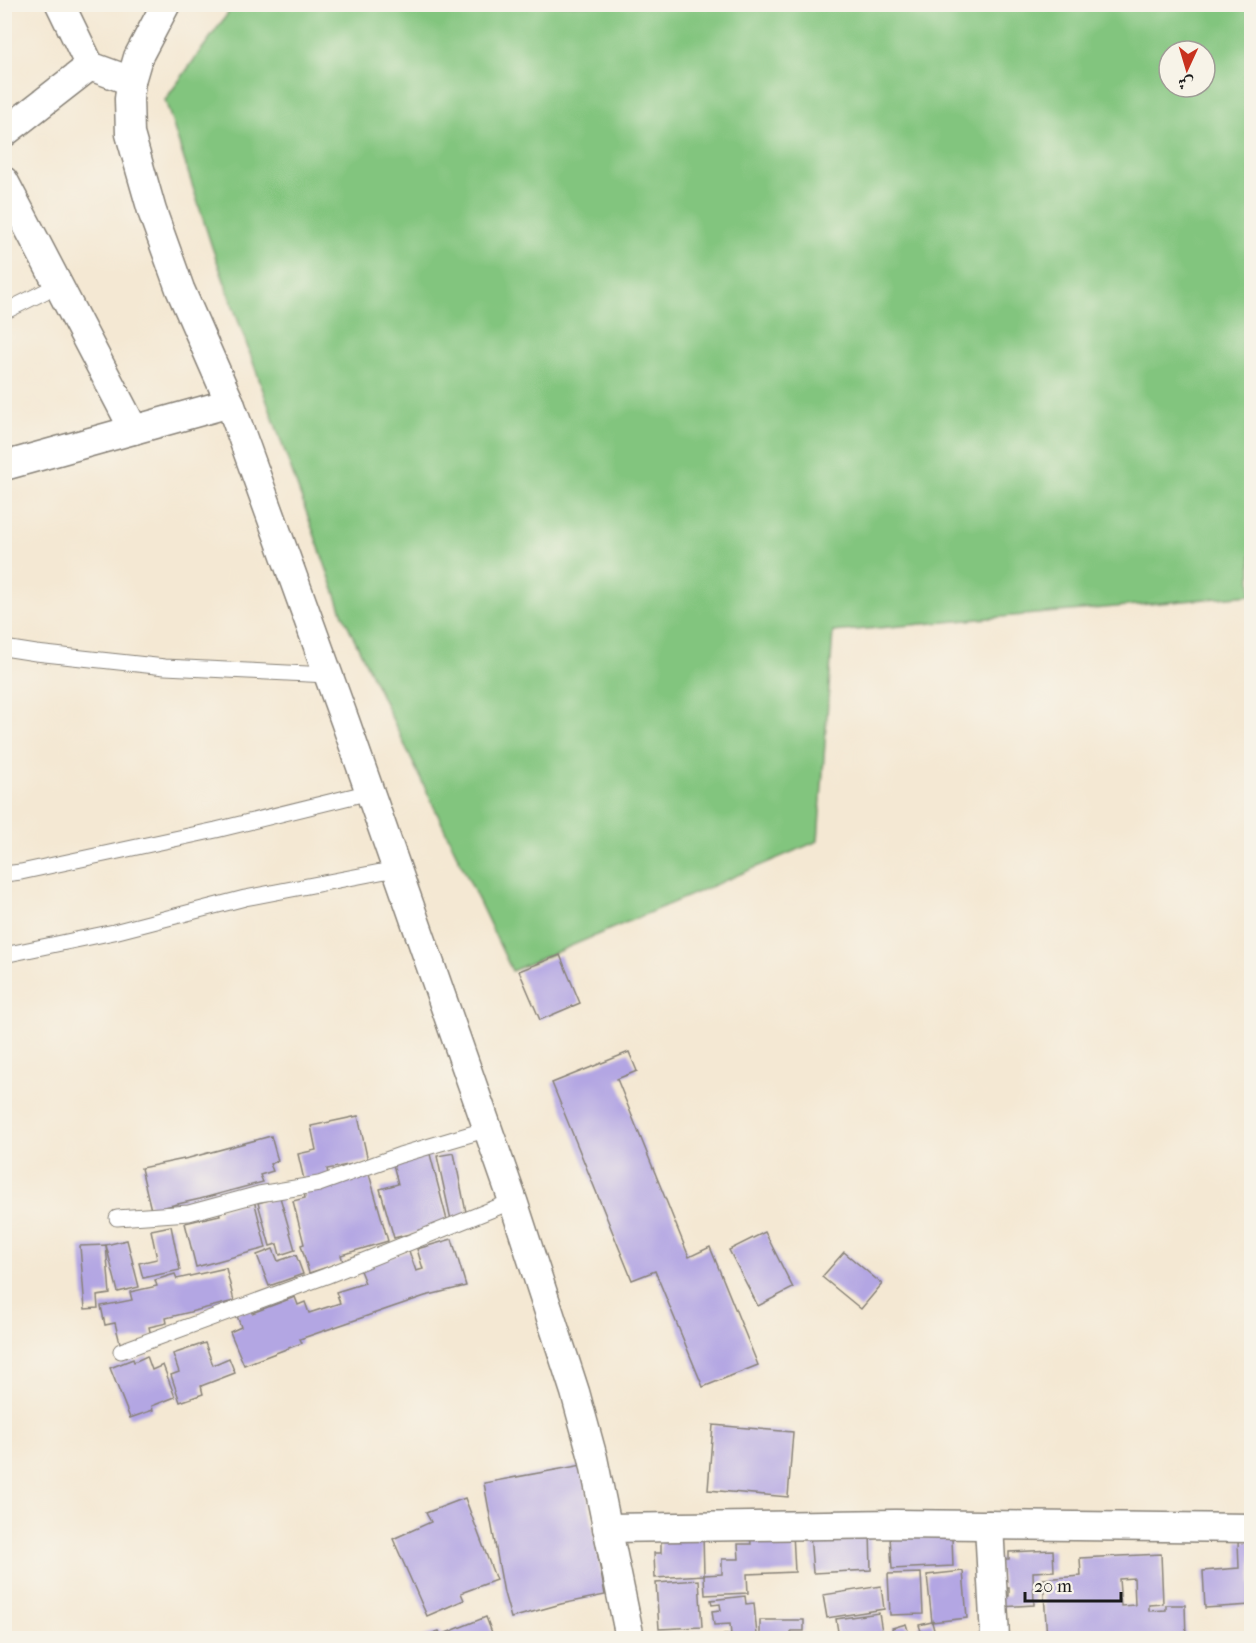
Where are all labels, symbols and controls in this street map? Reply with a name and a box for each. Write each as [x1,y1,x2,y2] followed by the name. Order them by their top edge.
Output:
[1157,39,1217,99] north arrow
[1177,73,1195,93] text: ش
[1025,1565,1121,1603] scale bar
[1034,1576,1072,1597] text: 20 m

